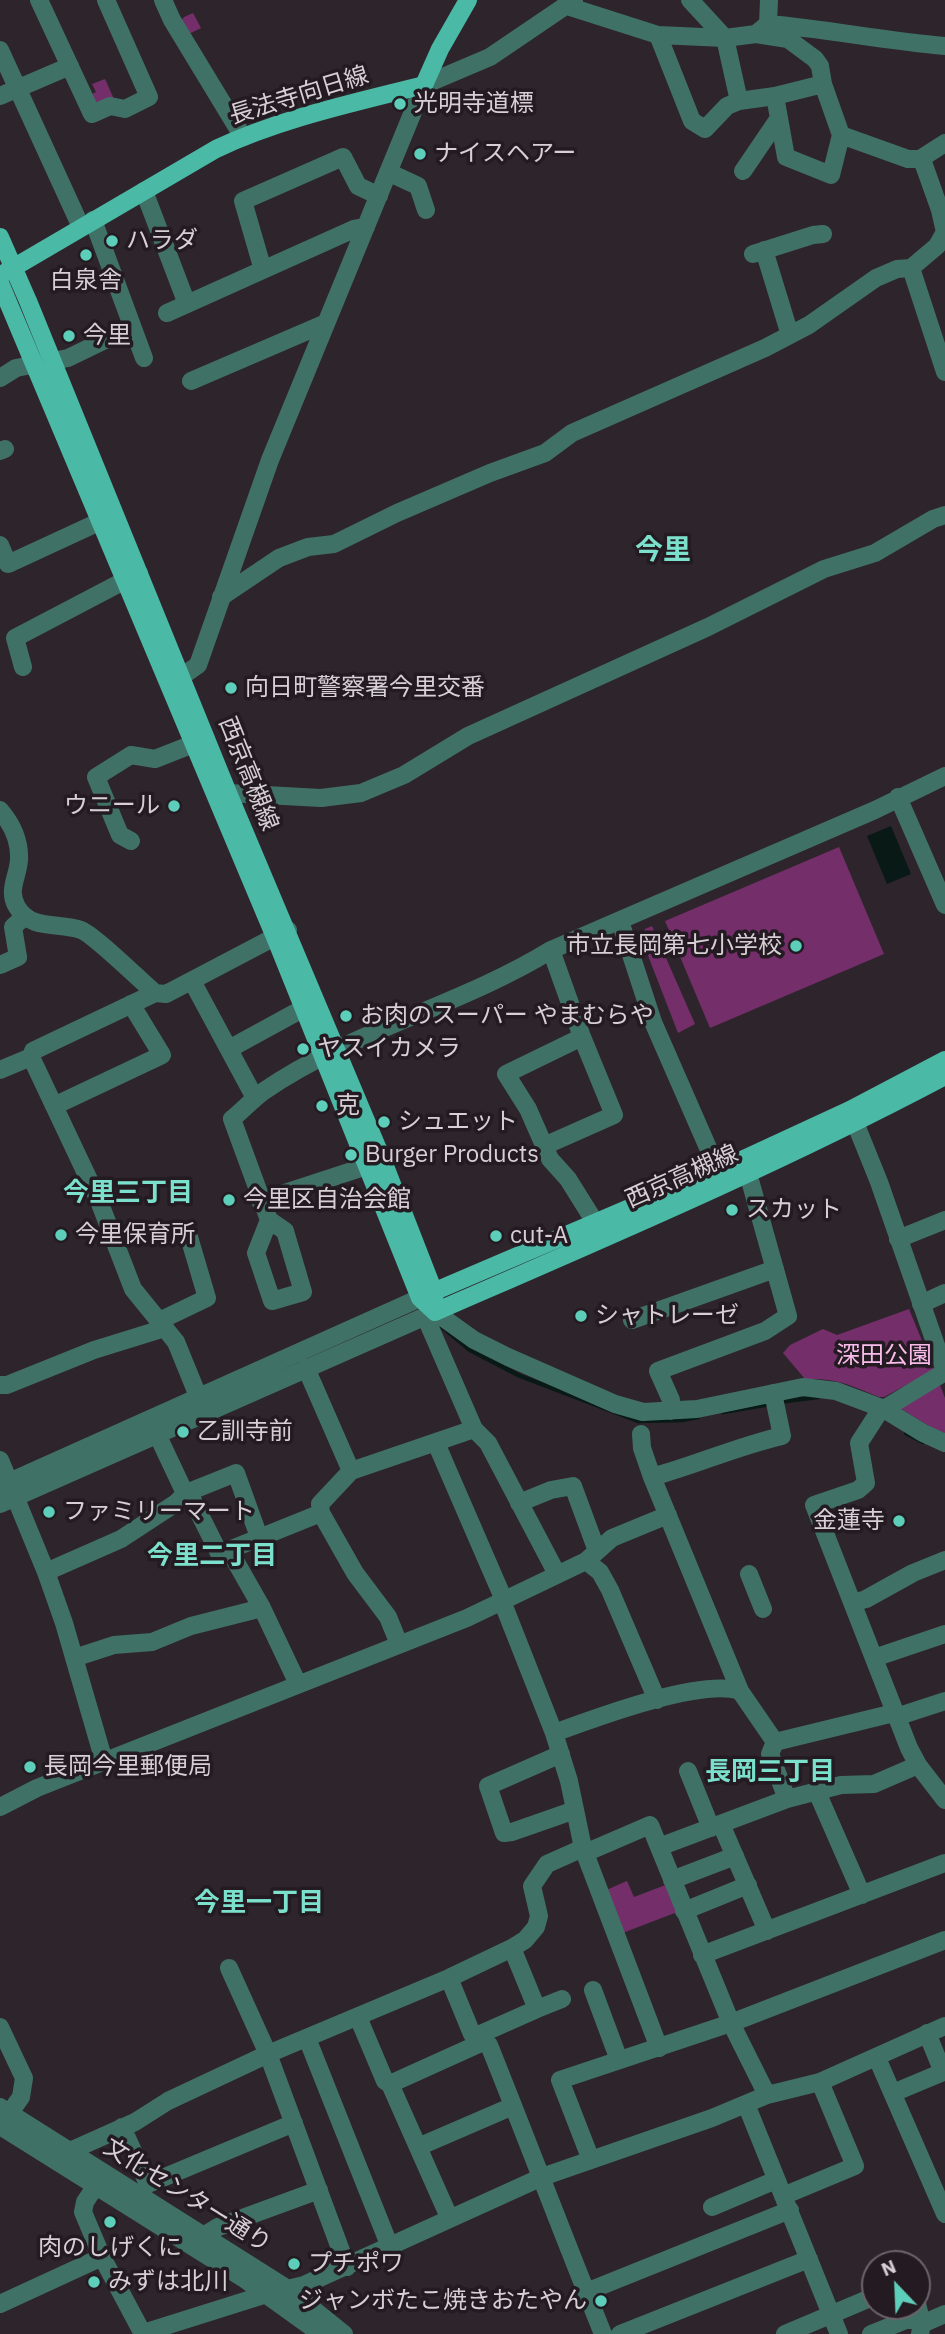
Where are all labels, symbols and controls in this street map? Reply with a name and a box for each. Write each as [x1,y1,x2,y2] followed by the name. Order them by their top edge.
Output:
[226,61,372,131] street label: 長法寺向日線
[414,90,534,118] place label: 光明寺道標
[392,96,408,112] marker: 光明寺道標
[434,140,577,168] place label: ナイスヘアー
[412,146,428,162] marker: ナイスヘアー
[126,227,198,255] place label: ハラダ
[104,233,120,249] marker: ハラダ
[78,247,94,263] marker: 白泉舎
[50,267,122,295] place label: 白泉舎
[83,322,131,350] place label: 今里
[61,328,77,344] marker: 今里
[635,534,691,568] district label: 今里
[245,674,485,702] place label: 向日町警察署今里交番
[223,680,239,696] marker: 向日町警察署今里交番
[212,713,284,835] street label: 西京高槻線
[64,792,160,820] place label: ウニール
[166,798,182,814] marker: ウニール
[566,932,782,960] place label: 市立長岡第七小学校
[788,938,804,954] marker: 市立長岡第七小学校
[360,1002,654,1030] place label: お肉のスーパー やまむらや
[338,1008,354,1024] marker: お肉のスーパー やまむらや
[317,1035,461,1063] place label: ヤスイカメラ
[295,1041,311,1057] marker: ヤスイカメラ
[336,1092,360,1120] place label: 克
[314,1098,330,1114] marker: 克
[398,1108,518,1136] place label: シュエット
[376,1114,392,1130] marker: シュエット
[621,1139,743,1215] street label: 西京高槻線
[365,1141,539,1169] place label: Burger Products
[343,1147,359,1163] marker: Burger Products
[63,1177,193,1209] district label: 今里三丁目
[243,1186,411,1214] place label: 今里区自治会館
[221,1192,237,1208] marker: 今里区自治会館
[746,1196,842,1224] place label: スカット
[724,1202,740,1218] marker: スカット
[75,1221,195,1249] place label: 今里保育所
[510,1222,568,1250] place label: cut-A
[53,1227,69,1243] marker: 今里保育所
[488,1228,504,1244] marker: cut-A
[595,1302,739,1330] place label: シャトレーゼ
[573,1308,589,1324] marker: シャトレーゼ
[836,1342,932,1370] park label: 深田公園
[197,1418,293,1446] place label: 乙訓寺前
[175,1424,191,1440] marker: 乙訓寺前
[63,1498,255,1526] place label: ファミリーマート
[41,1504,57,1520] marker: ファミリーマート
[813,1507,885,1535] place label: 金蓮寺
[891,1513,907,1529] marker: 金蓮寺
[147,1540,277,1572] district label: 今里二丁目
[44,1753,212,1781] place label: 長岡今里郵便局
[705,1756,835,1788] district label: 長岡三丁目
[22,1759,38,1775] marker: 長岡今里郵便局
[194,1887,324,1919] district label: 今里一丁目
[98,2133,276,2259] street label: 文化センター通り
[102,2214,118,2230] marker: 肉のしげくに
[38,2234,182,2262] place label: 肉のしげくに
[308,2250,404,2278] place label: プチポワ
[861,2250,931,2320] north arrow
[878,2254,900,2281] text: N
[286,2256,302,2272] marker: プチポワ
[108,2268,228,2296] place label: みずは北川
[86,2274,102,2290] marker: みずは北川
[299,2287,587,2315] place label: ジャンボたこ焼きおたやん
[593,2293,609,2309] marker: ジャンボたこ焼きおたやん

